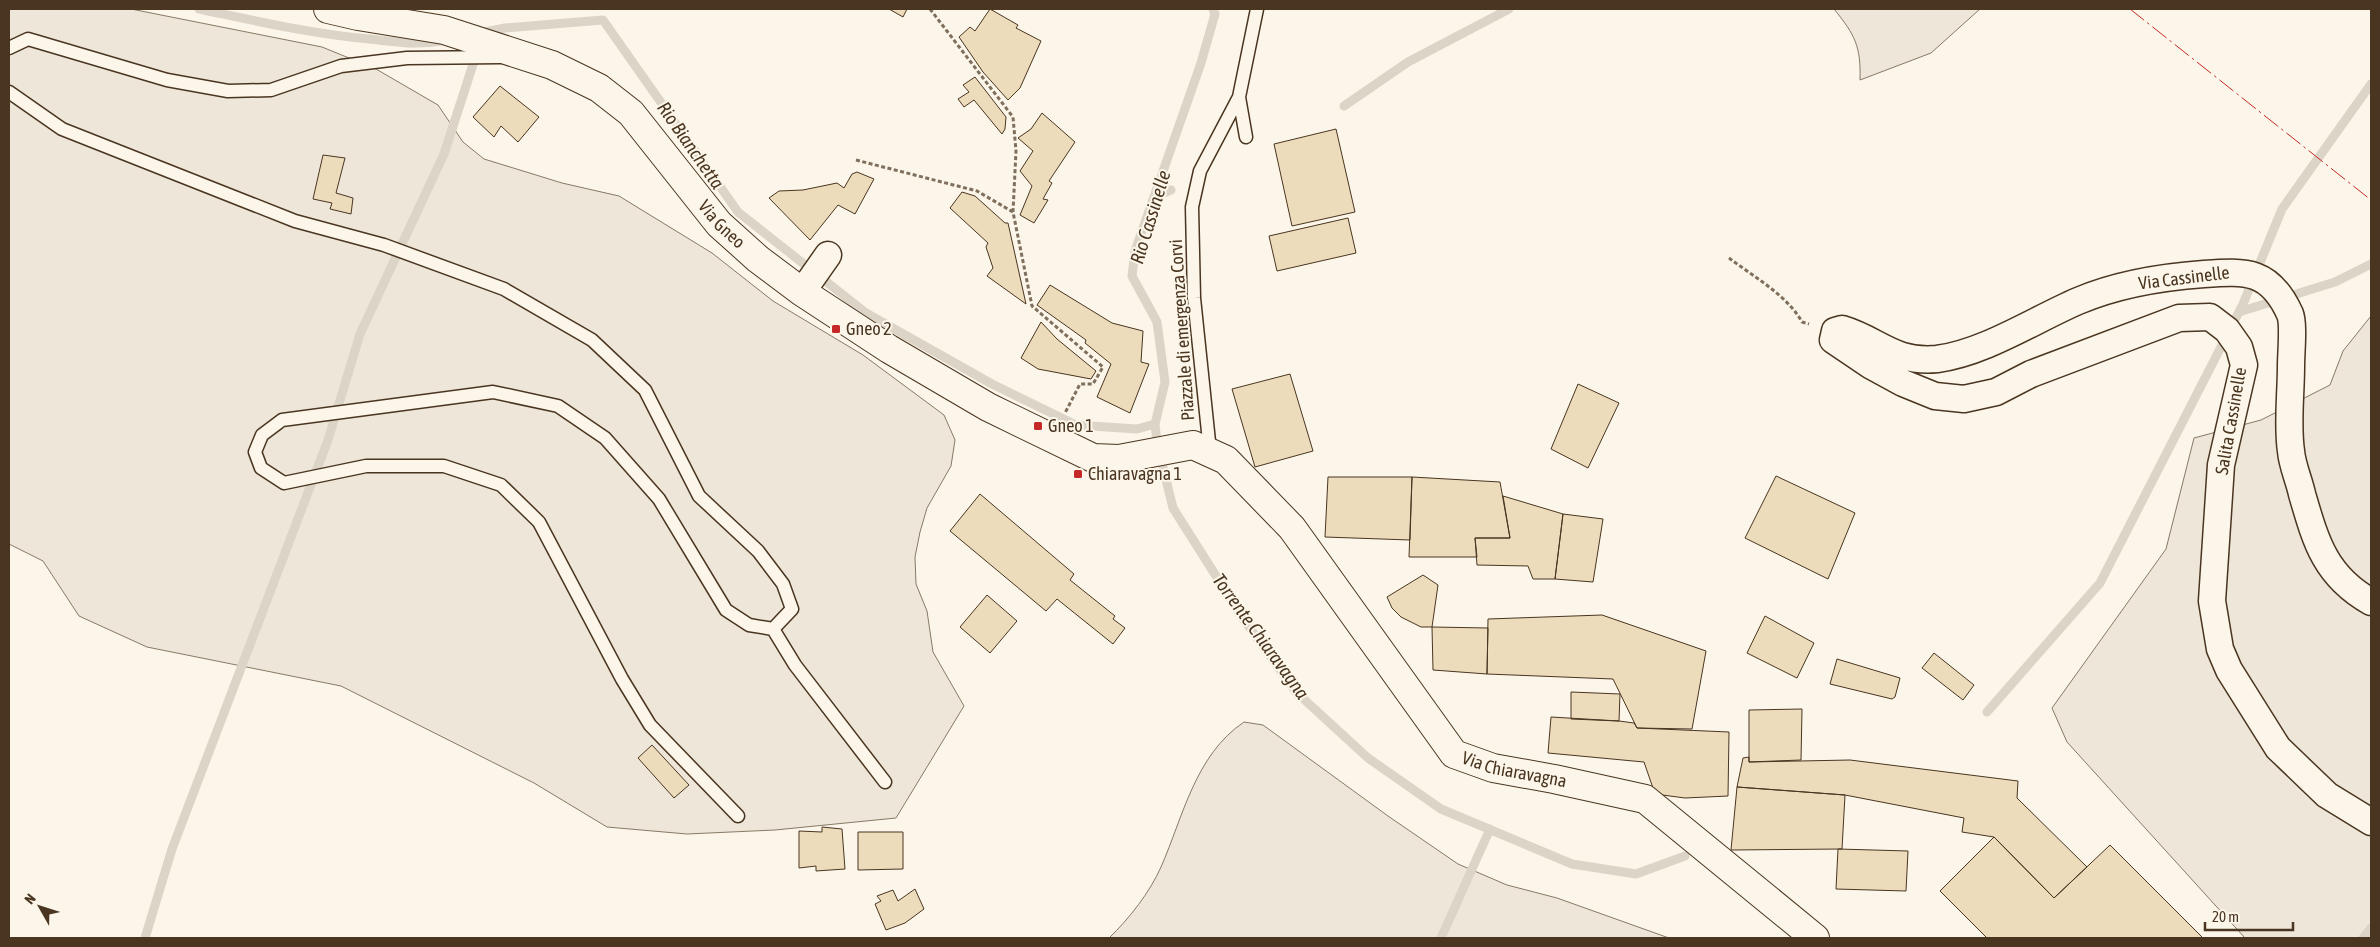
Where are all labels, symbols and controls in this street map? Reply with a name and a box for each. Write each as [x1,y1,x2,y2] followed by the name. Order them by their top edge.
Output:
[653,97,729,193] water label: Rio Bianchetta
[1125,167,1175,267] water label: Rio Cassinelle
[694,196,750,252] street label: Via Gneo
[1165,239,1198,421] street label: Piazzale di emergenza Corvi
[2137,262,2231,294] street label: Via Cassinelle
[846,318,892,339] place label: Gneo 2
[830,323,842,335] marker: Gneo 2
[2211,366,2250,476] street label: Salita Cassinelle
[1048,415,1094,436] place label: Gneo 1
[1032,420,1044,432] marker: Gneo 1
[1088,463,1182,484] place label: Chiaravagna 1
[1072,468,1084,480] marker: Chiaravagna 1
[1208,569,1314,703] water label: Torrente Chiaravagna
[1459,747,1569,791] street label: Via Chiaravagna
[15,882,65,932] north arrow
[21,891,39,907] text: N
[2205,900,2292,932] scale bar
[2212,908,2239,925] text: 20 m

